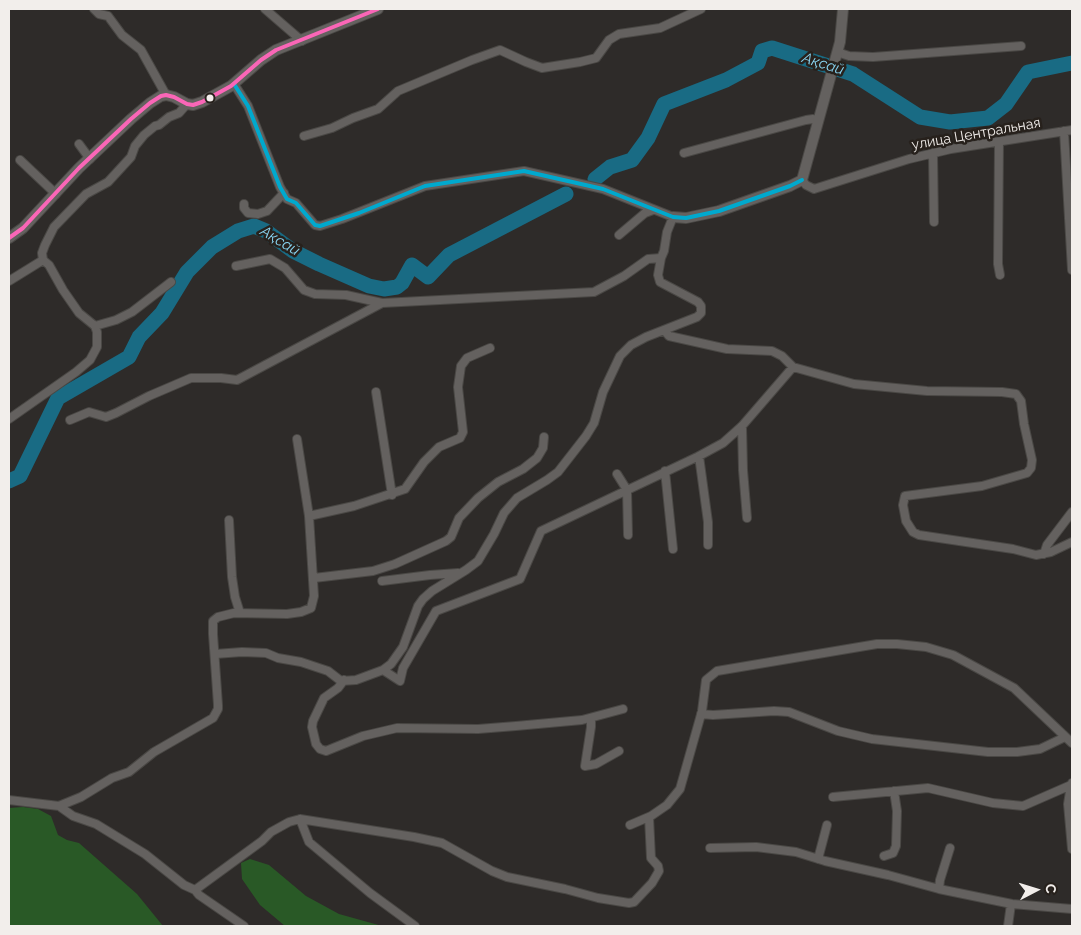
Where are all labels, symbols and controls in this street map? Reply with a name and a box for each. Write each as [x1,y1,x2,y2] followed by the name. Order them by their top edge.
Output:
[800,49,846,79] water label: Ақсай
[205,93,215,103] unlabelled marker
[910,114,1042,154] street label: улица Центральная
[257,222,303,260] water label: Ақсай
[1011,865,1061,915] north arrow
[1043,883,1059,894] text: С

